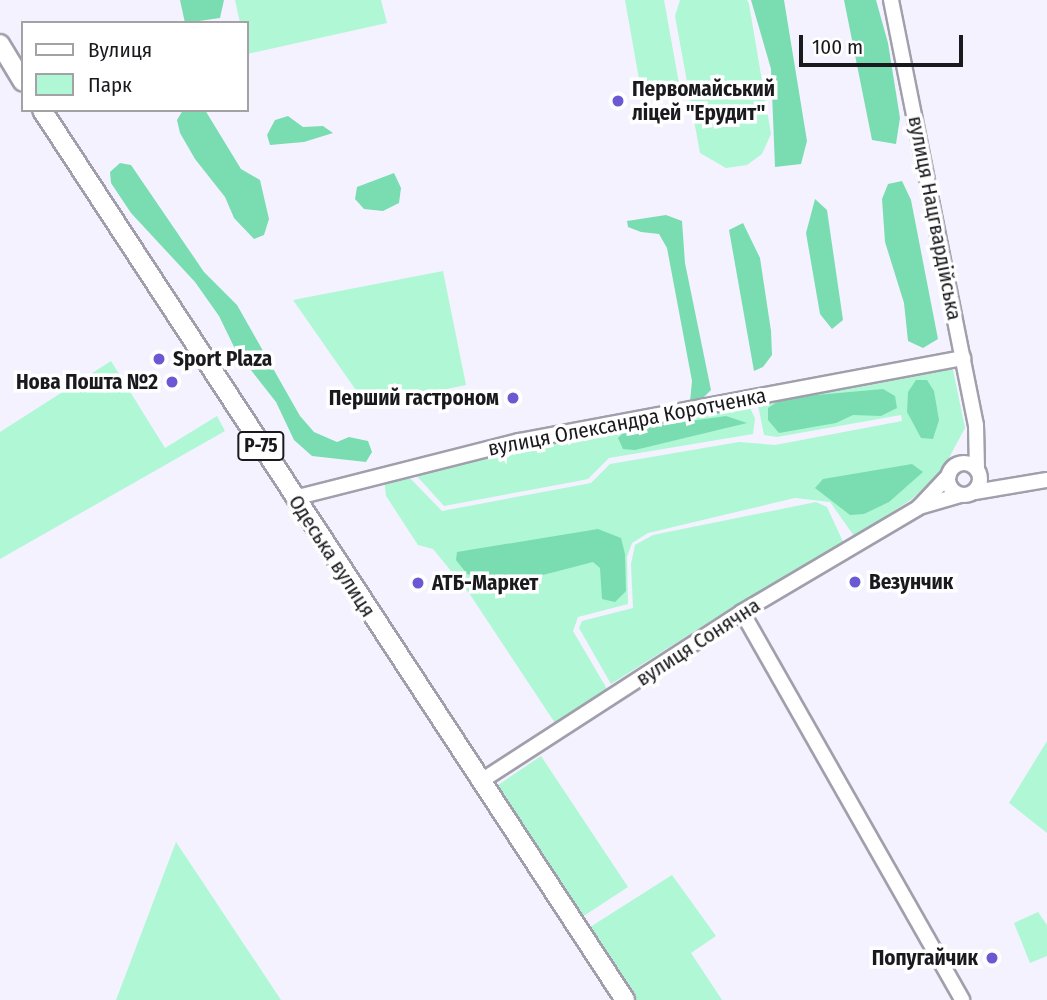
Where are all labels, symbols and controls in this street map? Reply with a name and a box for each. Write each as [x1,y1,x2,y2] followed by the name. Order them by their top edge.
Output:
[21,21,248,112] legend
[802,21,967,65] scale bar
[812,34,863,60] text: 100 m
[88,37,152,63] text: Вулиця
[88,72,132,98] text: Парк
[632,76,775,126] place label: Первомайський ліцей "Ерудит"
[610,93,626,109] marker: Первомайський ліцей "Ерудит"
[903,114,967,322] street label: вулиця Нацгвардійська
[173,346,272,372] place label: Sport Plaza
[151,351,167,367] marker: Sport Plaza
[16,369,158,395] place label: Нова Пошта №2
[164,374,180,390] marker: Нова Пошта №2
[486,383,768,461] street label: вулиця Олександра Коротченка
[329,385,499,411] place label: Перший гастроном
[505,390,521,406] marker: Перший гастроном
[236,430,286,462] road number: Р-75
[283,490,381,622] street label: Одеська вулиця
[869,569,953,595] place label: Везунчик
[432,570,538,596] place label: АТБ-Маркет
[847,574,863,590] marker: Везунчик
[410,575,426,591] marker: АТБ-Маркет
[631,593,765,691] street label: вулиця Сонячна
[872,945,978,971] place label: Попугайчик
[984,950,1000,966] marker: Попугайчик

